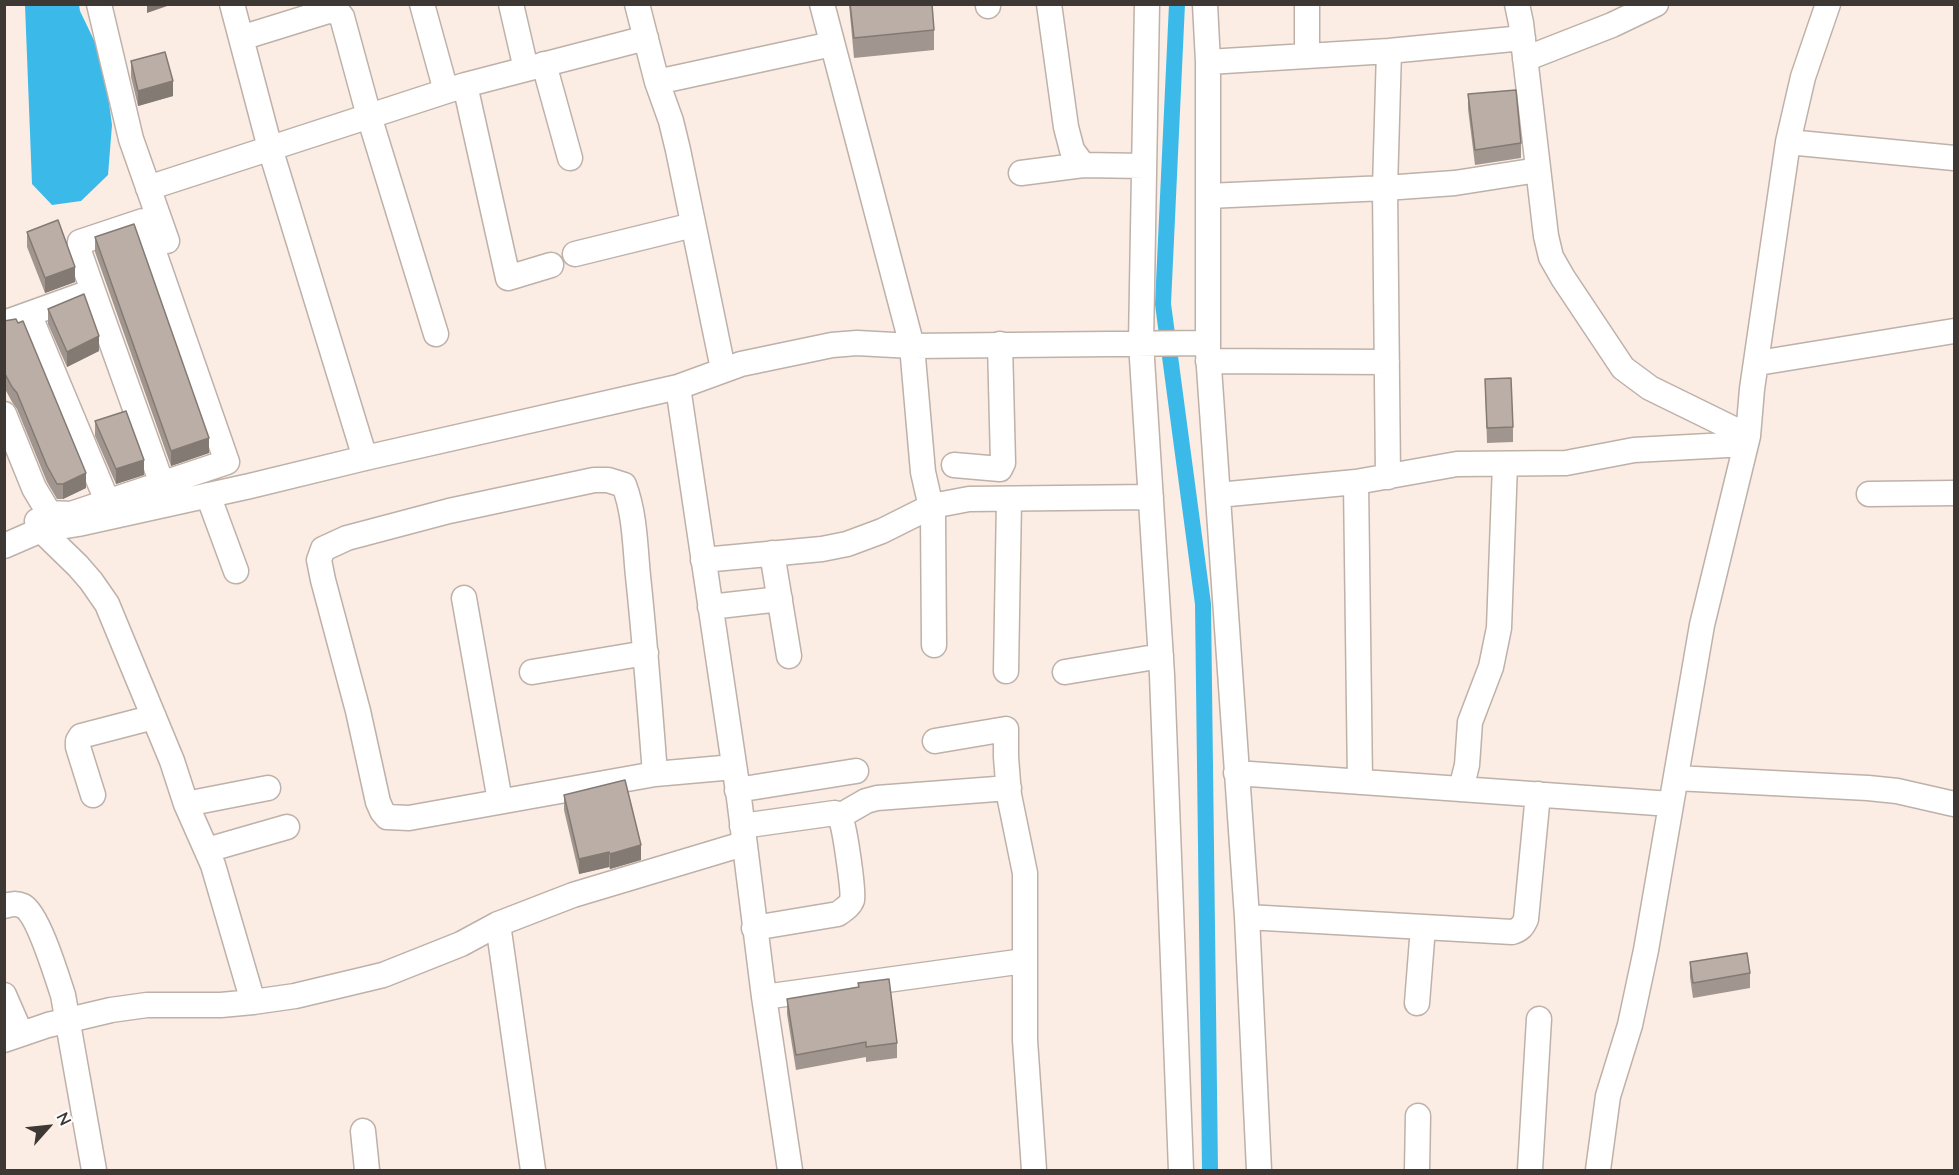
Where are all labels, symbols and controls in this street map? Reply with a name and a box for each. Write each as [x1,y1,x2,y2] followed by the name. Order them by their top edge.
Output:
[18,1097,78,1157] north arrow
[53,1109,76,1128] text: N

